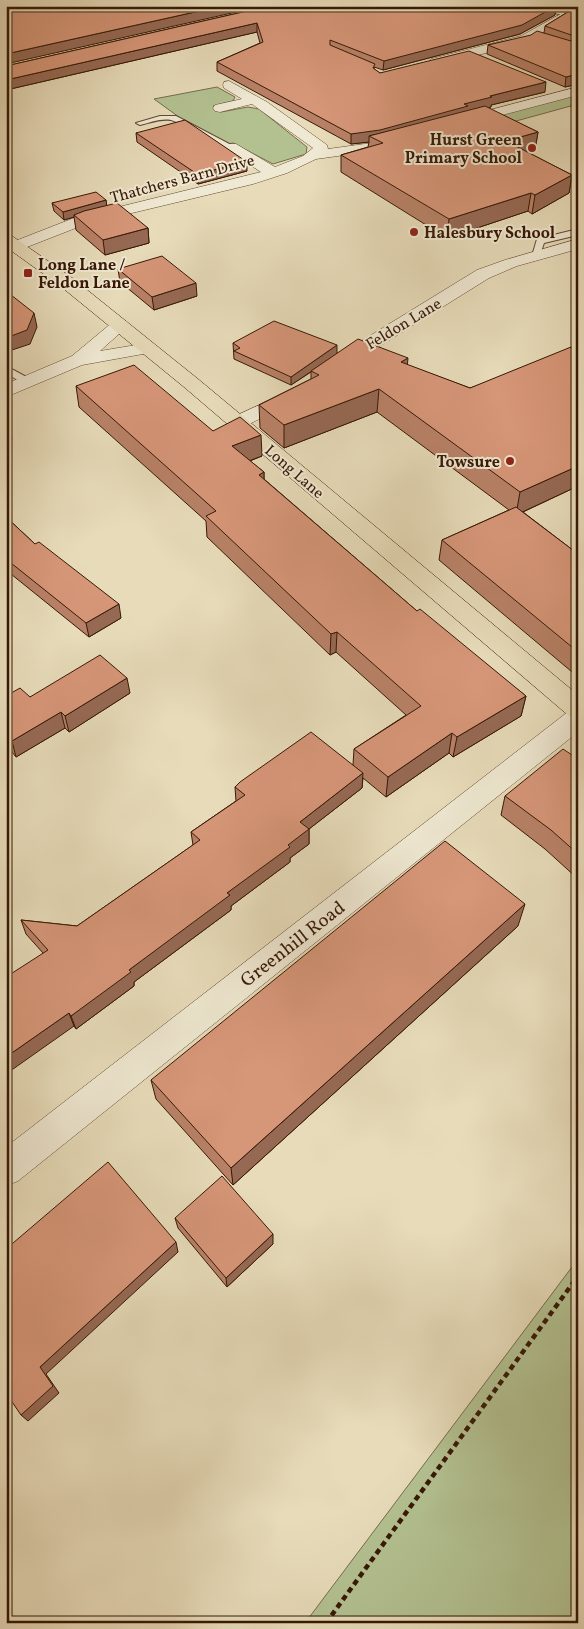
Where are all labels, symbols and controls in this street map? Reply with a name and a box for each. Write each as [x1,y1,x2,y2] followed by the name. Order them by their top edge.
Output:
[405,130,523,170] place label: Hurst Green Primary School
[526,142,538,154] marker: Hurst Green Primary School
[108,150,257,210] street label: Thatchers Barn Drive
[424,223,556,245] place label: Halesbury School
[408,226,420,238] marker: Halesbury School
[38,255,130,295] place label: Long Lane / Feldon Lane
[22,267,34,279] marker: Long Lane / Feldon Lane
[362,293,446,356] street label: Feldon Lane
[259,440,328,505] street label: Long Lane
[436,452,500,474] place label: Towsure
[504,455,516,467] marker: Towsure
[235,895,351,994] street label: Greenhill Road

